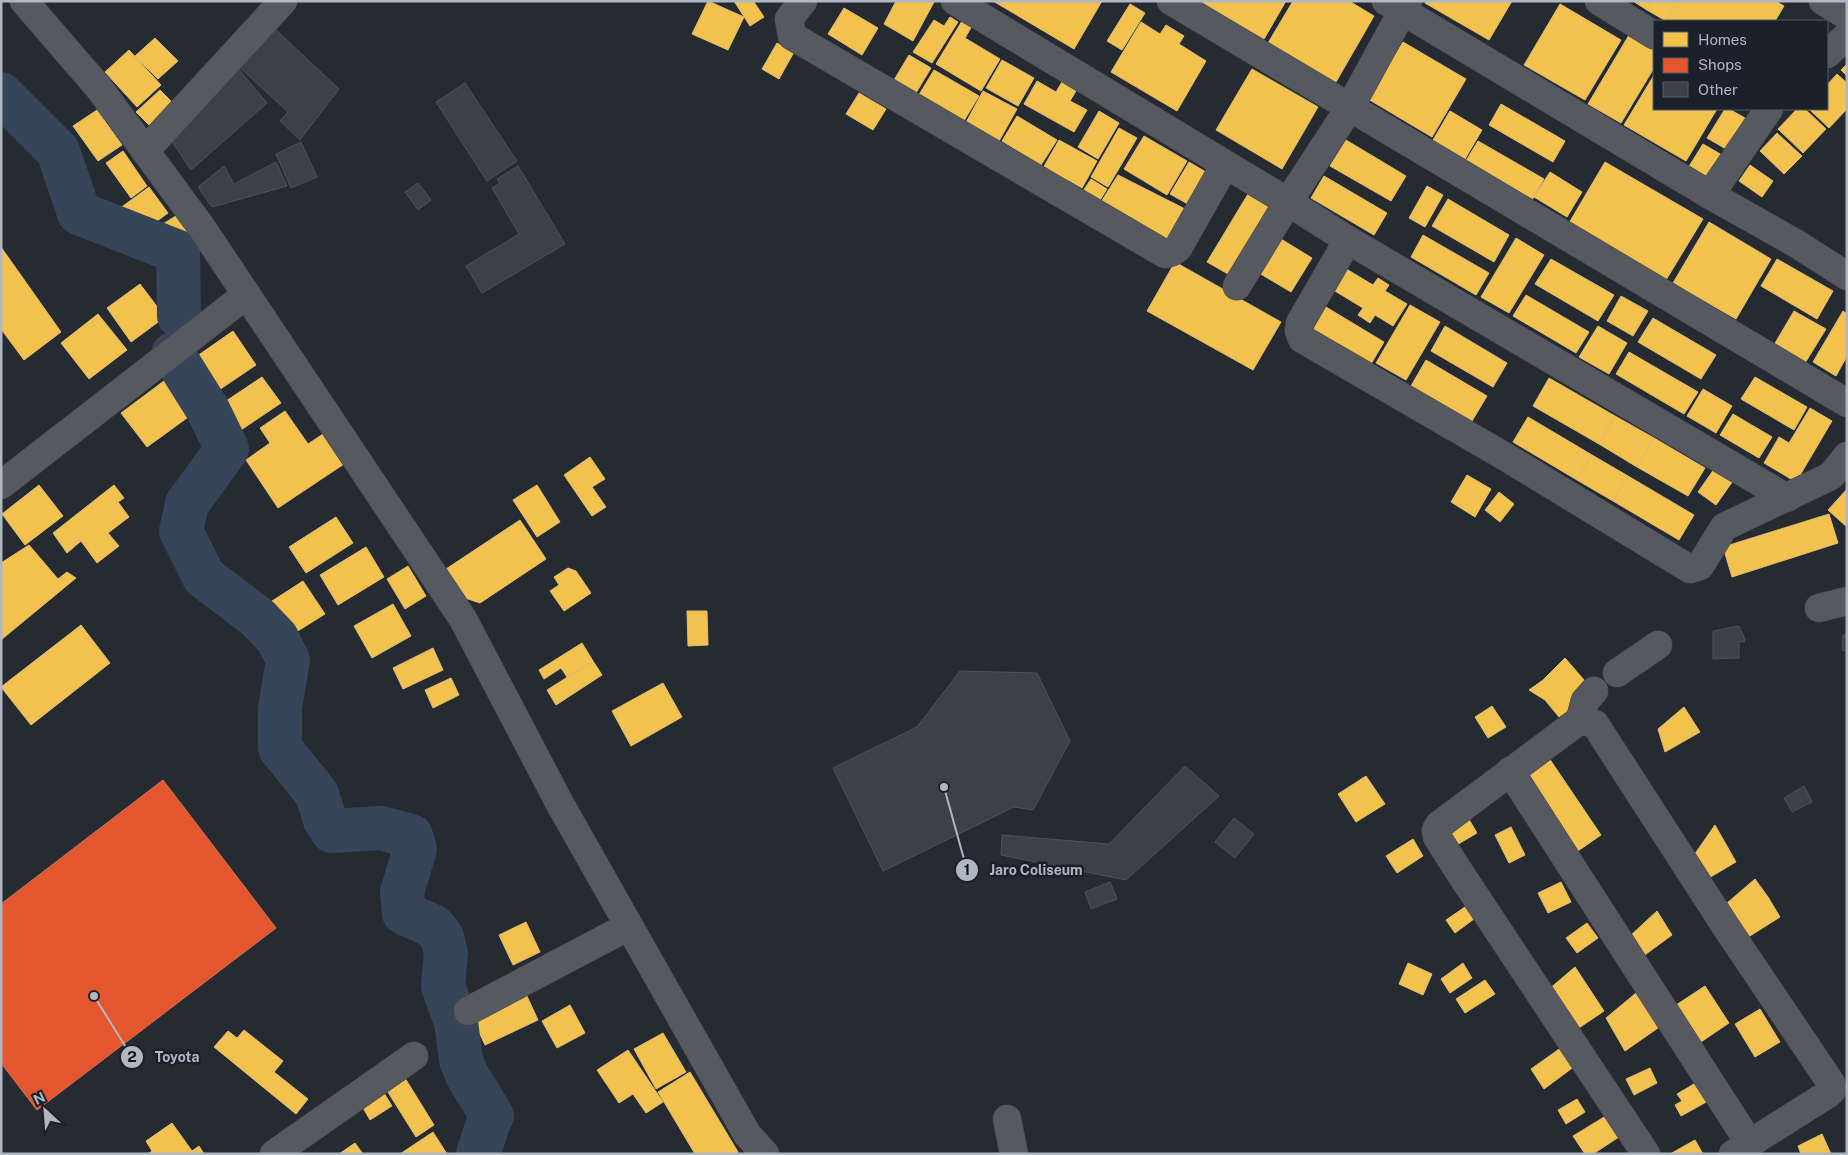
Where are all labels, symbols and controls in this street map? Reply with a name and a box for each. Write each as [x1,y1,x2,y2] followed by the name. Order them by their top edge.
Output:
[1653,20,1828,110] legend
[1698,31,1747,48] text: Homes
[1698,56,1742,73] text: Shops
[1698,81,1738,98] text: Other
[954,855,1093,884] callout: Jaro Coliseum
[964,861,970,878] text: 1
[989,862,1083,878] text: Jaro Coliseum
[119,1042,209,1071] callout: Toyota
[127,1048,137,1065] text: 2
[155,1049,199,1065] text: Toyota
[20,1085,70,1135] north arrow
[31,1089,48,1108] text: N

